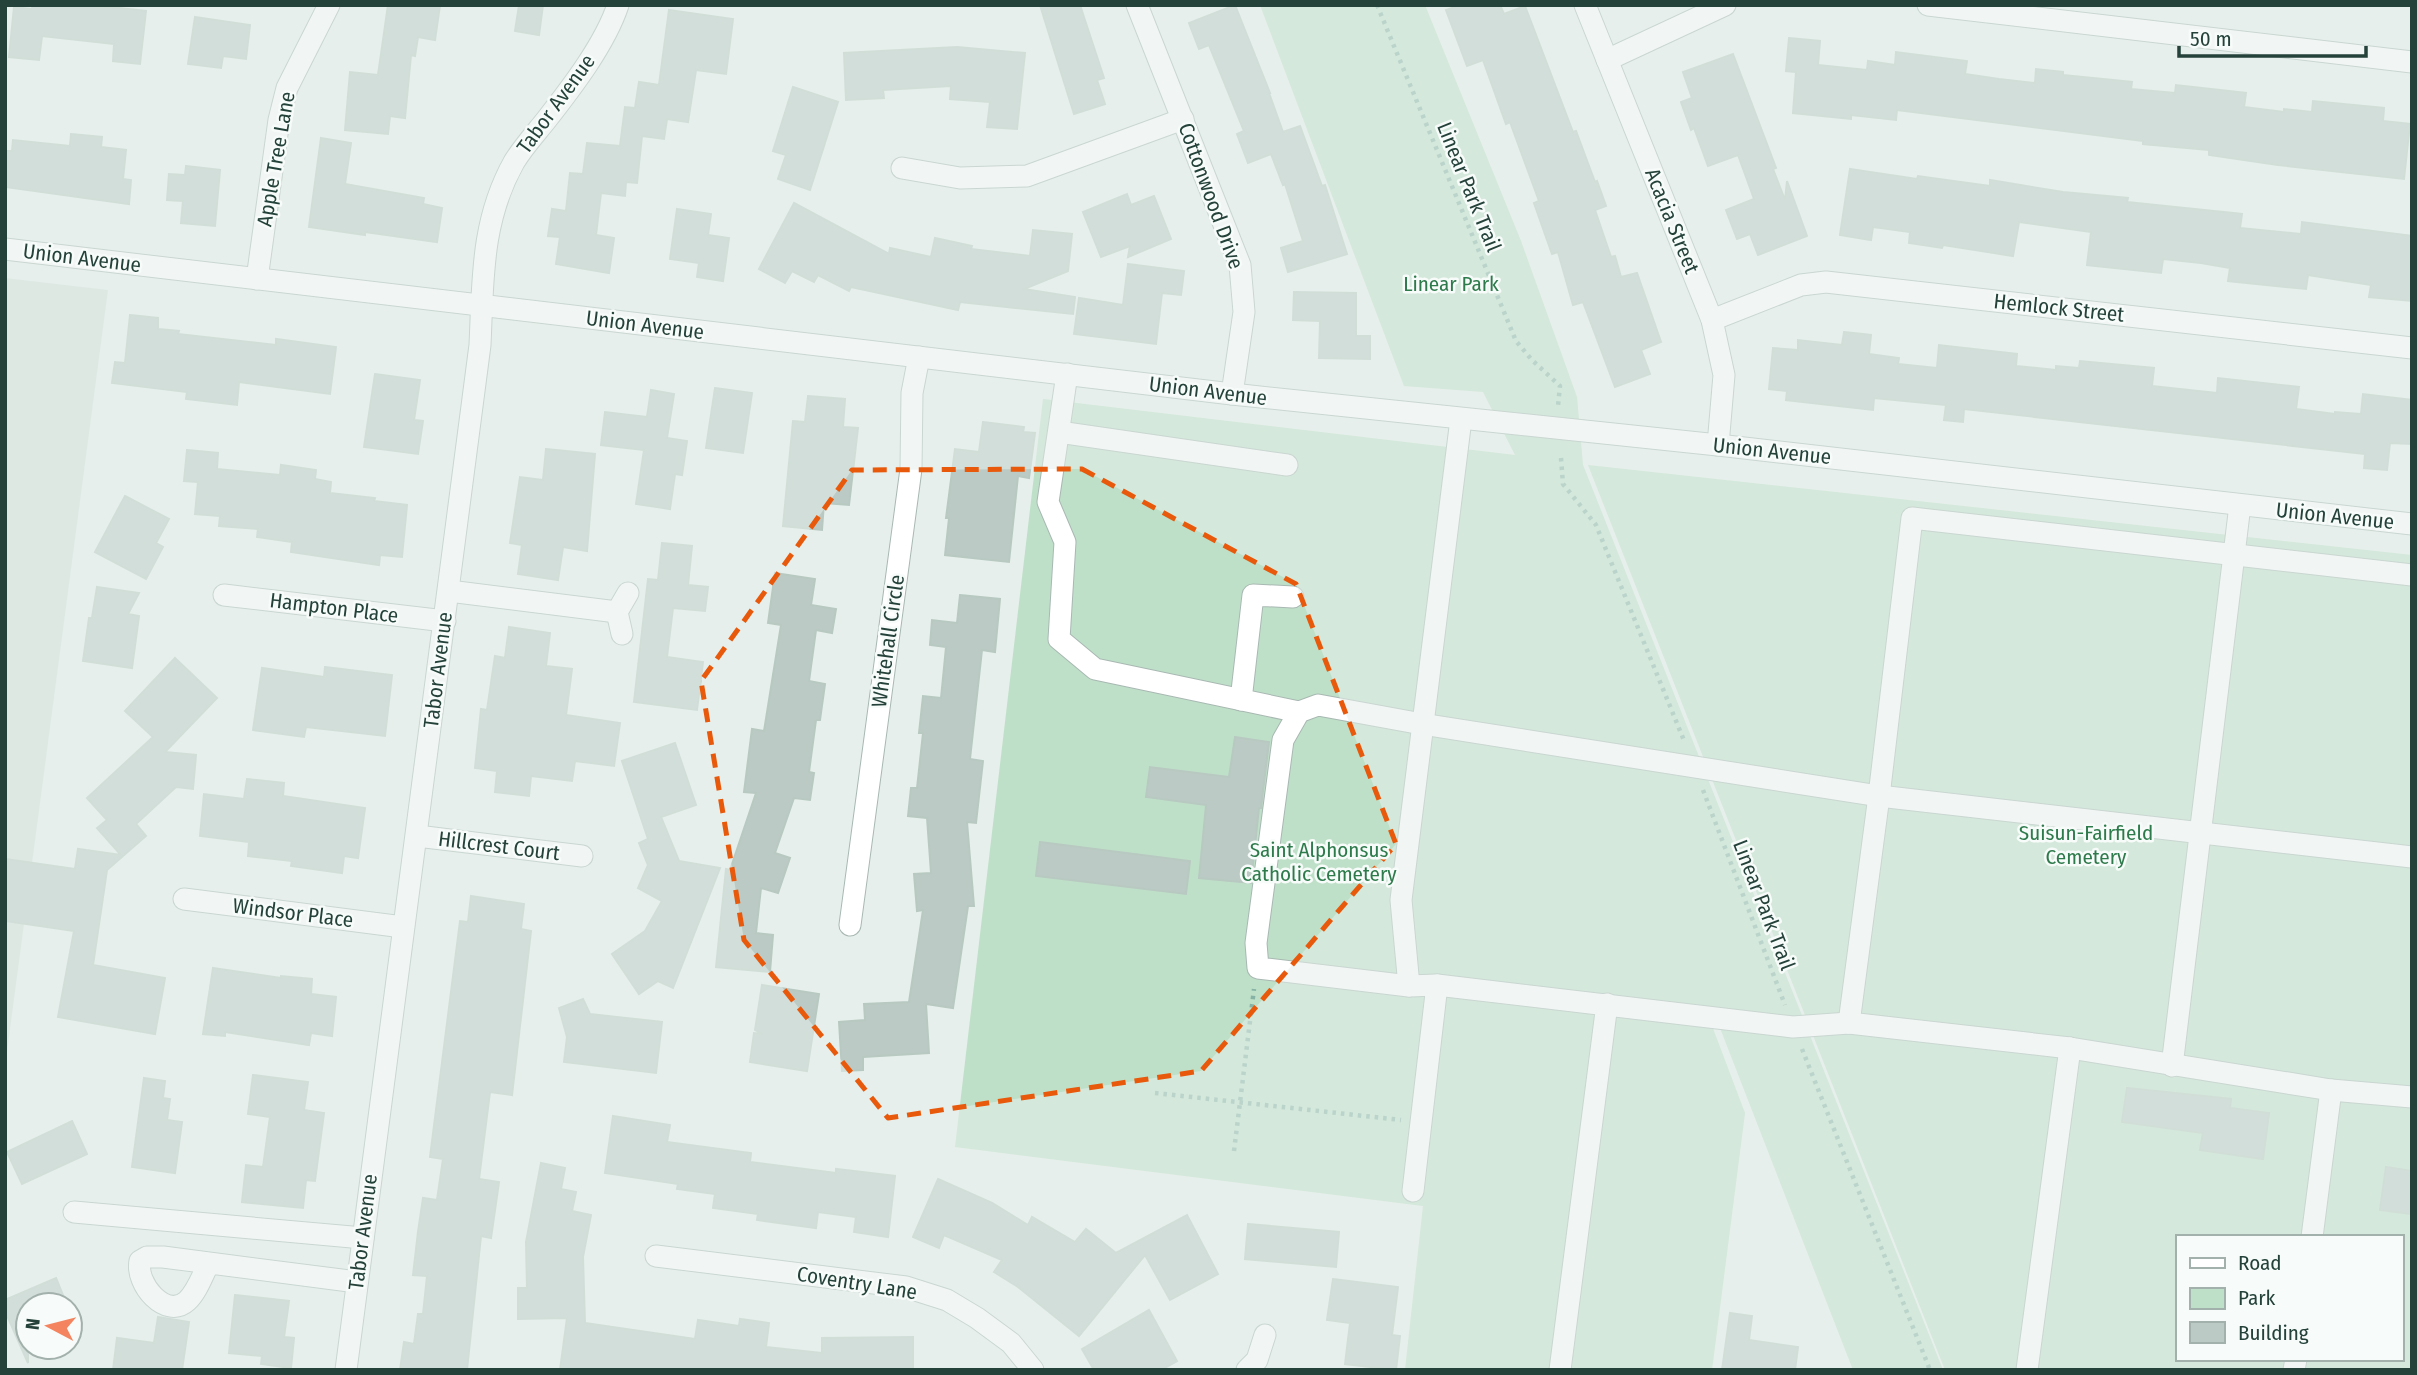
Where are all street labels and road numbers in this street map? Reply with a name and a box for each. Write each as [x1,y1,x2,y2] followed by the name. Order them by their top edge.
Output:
[511,49,601,159] street label: Tabor Avenue
[251,90,301,228] street label: Apple Tree Lane
[1431,118,1507,256] street label: Linear Park Trail
[1173,120,1249,272] street label: Cottonwood Drive
[1639,165,1705,278] street label: Acacia Street
[21,238,143,278] street label: Union Avenue
[1992,288,2126,328] street label: Hemlock Street
[584,305,706,345] street label: Union Avenue
[1147,371,1269,411] street label: Union Avenue
[1712,432,1832,470] street label: Union Avenue
[2275,497,2395,535] street label: Union Avenue
[866,573,910,709] street label: Whitehall Circle
[268,587,400,629] street label: Hampton Place
[418,611,458,729] street label: Tabor Avenue
[437,826,561,866] street label: Hillcrest Court
[1727,836,1801,974] street label: Linear Park Trail
[231,893,355,933] street label: Windsor Place
[343,1173,383,1291] street label: Tabor Avenue
[795,1261,919,1305] street label: Coventry Lane

